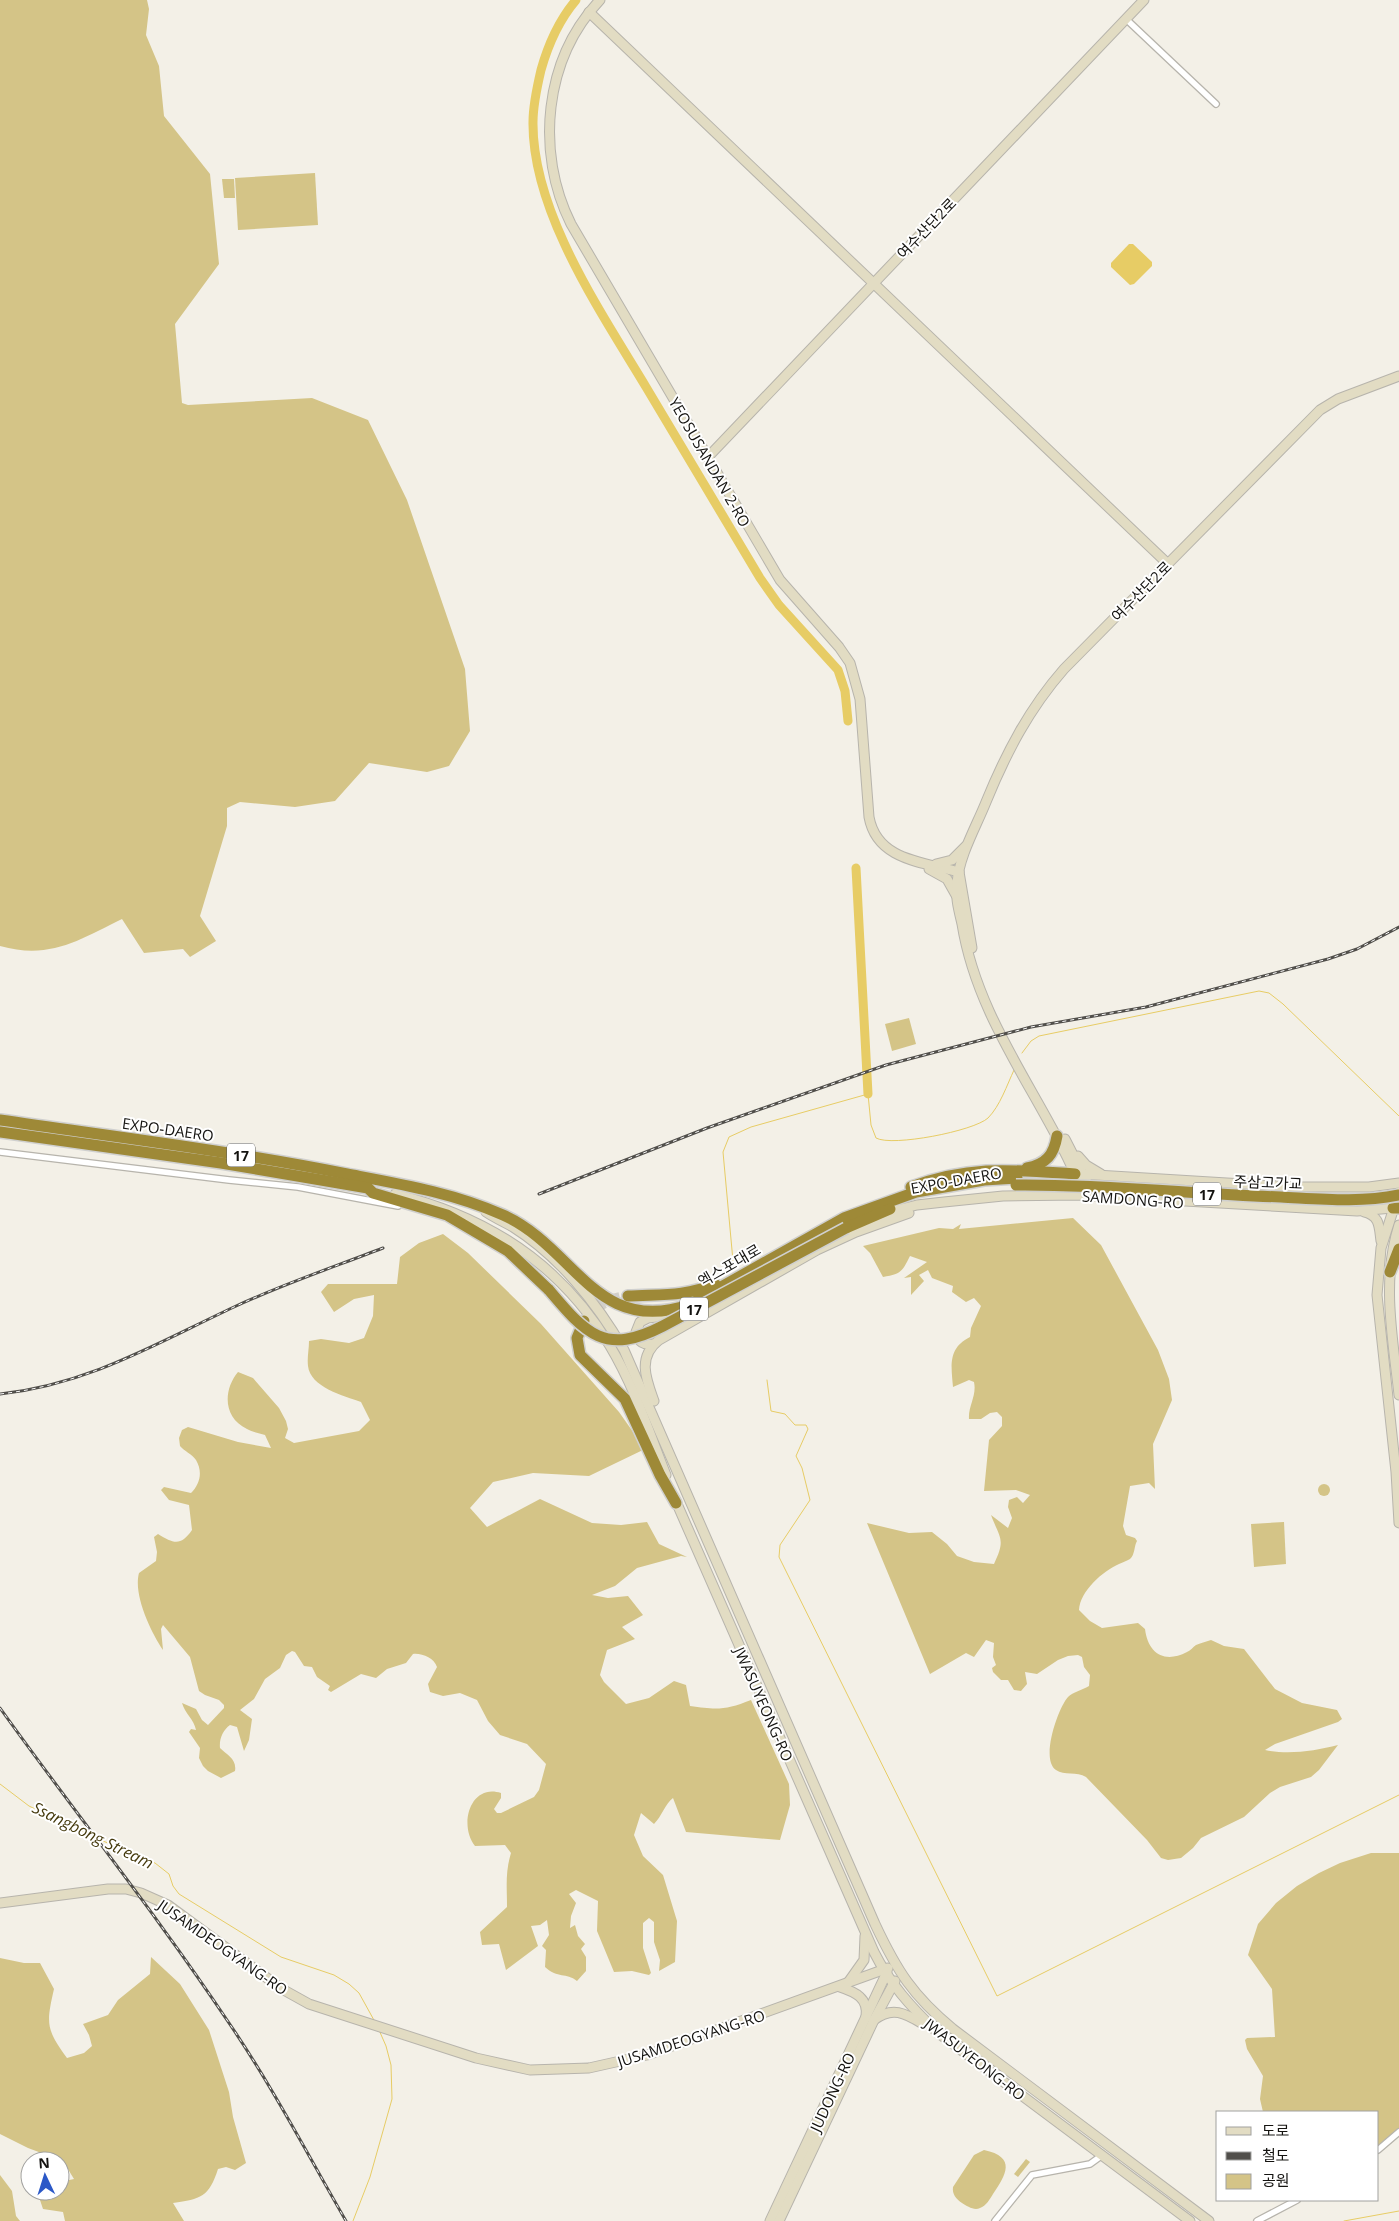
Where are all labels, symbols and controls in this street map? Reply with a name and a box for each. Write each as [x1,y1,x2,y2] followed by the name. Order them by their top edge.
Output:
[892,193,960,263] street label: 여수산단2로
[665,394,755,530] street label: YEOSUSANDAN 2-RO
[1107,557,1175,625] street label: 여수산단2로
[121,1113,215,1145] street label: EXPO-DAERO
[227,1144,255,1166] road number: 17
[909,1162,1003,1198] street label: EXPO-DAERO
[1233,1171,1303,1193] street label: 주삼고가교
[1193,1182,1221,1206] road number: 17
[1082,1185,1184,1213] street label: SAMDONG-RO
[694,1239,764,1291] street label: 엑스포대로
[680,1298,708,1320] road number: 17
[729,1642,798,1764] street label: JWASUYEONG-RO
[29,1796,157,1874] water label: Ssangbong Stream
[153,1894,292,1999] street label: JUSAMDEOGYANG-RO
[613,2005,767,2072] street label: JUSAMDEOGYANG-RO
[919,2012,1030,2105] street label: JWASUYEONG-RO
[804,2049,859,2137] street label: JUDONG-RO
[1216,2111,1379,2201] legend
[1262,2120,1290,2140] text: 도로
[1262,2145,1290,2165] text: 철도
[20,2151,70,2201] north arrow
[38,2153,50,2172] text: N
[1262,2170,1290,2190] text: 공원

